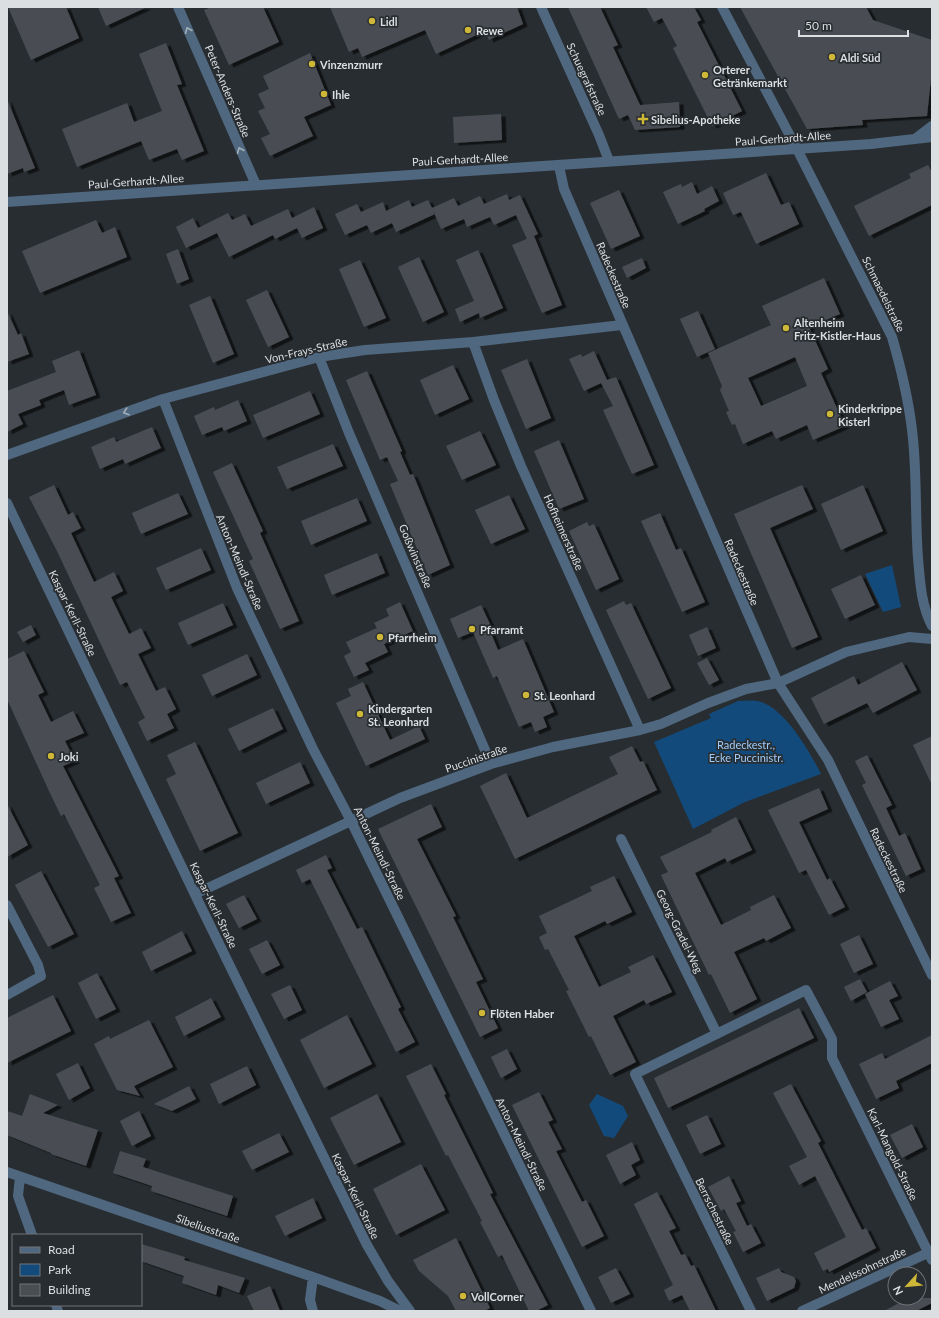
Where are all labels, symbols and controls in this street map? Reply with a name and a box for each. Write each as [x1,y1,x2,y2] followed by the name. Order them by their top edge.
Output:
[799,12,908,38] scale bar
[380,15,398,28] place label: Lidl
[367,16,377,26] marker: Lidl
[805,18,832,33] text: 50 m
[476,24,503,37] place label: Rewe
[463,25,473,35] marker: Rewe
[185,27,193,34] one-way arrow
[565,41,610,117] street label: Schuegrafstraße
[203,43,253,139] street label: Peter-Anders-Straße
[839,51,880,64] place label: Aldi Süd
[827,52,837,62] marker: Aldi Süd
[319,58,383,71] place label: Vinzenzmurr
[307,59,317,69] marker: Vinzenzmurr
[713,63,788,89] place label: Orterer Getränkemarkt
[700,70,710,80] marker: Orterer Getränkemarkt
[332,88,350,101] place label: Ihle
[319,89,329,99] marker: Ihle
[651,113,740,126] place label: Sibelius-Apotheke
[638,114,648,124] marker: Sibelius-Apotheke
[735,128,832,148] street label: Paul-Gerhardt-Allee
[237,146,245,154] one-way arrow
[412,150,509,168] street label: Paul-Gerhardt-Allee
[88,171,185,191] street label: Paul-Gerhardt-Allee
[594,240,634,310] street label: Radeckestraße
[860,254,908,334] street label: Schmaedelstraße
[793,316,881,342] place label: Altenheim Fritz-Kistler-Haus
[781,323,791,333] marker: Altenheim Fritz-Kistler-Haus
[264,334,348,366] street label: Von-Frays-Straße
[838,402,902,428] place label: Kinderkrippe Kisterl
[122,408,129,416] one-way arrow
[825,409,835,419] marker: Kinderkrippe Kisterl
[541,492,587,572] street label: Hofheimerstraße
[214,512,266,612] street label: Anton-Meindl-Straße
[397,522,435,590] street label: Goßwinstraße
[722,537,762,607] street label: Radeckestraße
[47,568,100,658] street label: Kaspar-Kerll-Straße
[480,623,524,636] place label: Pfarramt
[467,624,477,634] marker: Pfarramt
[388,631,437,644] place label: Pfarrheim
[375,632,385,642] marker: Pfarrheim
[534,689,595,702] place label: St. Leonhard
[521,690,531,700] marker: St. Leonhard
[368,702,432,728] place label: Kindergarten St. Leonhard
[355,709,365,719] marker: Kindergarten St. Leonhard
[709,738,783,764] park label: Radeckestr., Ecke Puccinistr.
[443,741,509,775] street label: Puccinistraße
[59,750,79,763] place label: Joki
[46,751,56,761] marker: Joki
[352,804,408,902] street label: Anton-Meindl-Straße
[868,825,910,895] street label: Radeckestraße
[188,860,241,950] street label: Kaspar-Kerll-Straße
[654,887,706,975] street label: Georg-Gradel-Weg
[490,1007,555,1020] place label: Flöten Haber
[477,1008,487,1018] marker: Flöten Haber
[494,1095,550,1193] street label: Anton-Meindl-Straße
[865,1106,921,1202] street label: Karl-Mangold-Straße
[330,1151,383,1241] street label: Kaspar-Kerll-Straße
[693,1175,737,1247] street label: Berrschestraße
[174,1211,242,1245] street label: Sibeliusstraße
[12,1234,142,1306] legend
[48,1242,75,1257] text: Road
[816,1244,908,1296] street label: Mendelssohnstraße
[48,1262,72,1277] text: Park
[887,1266,927,1306] north arrow
[48,1282,91,1297] text: Building
[890,1284,905,1297] text: N
[470,1290,524,1303] place label: VollCorner
[458,1291,468,1301] marker: VollCorner

